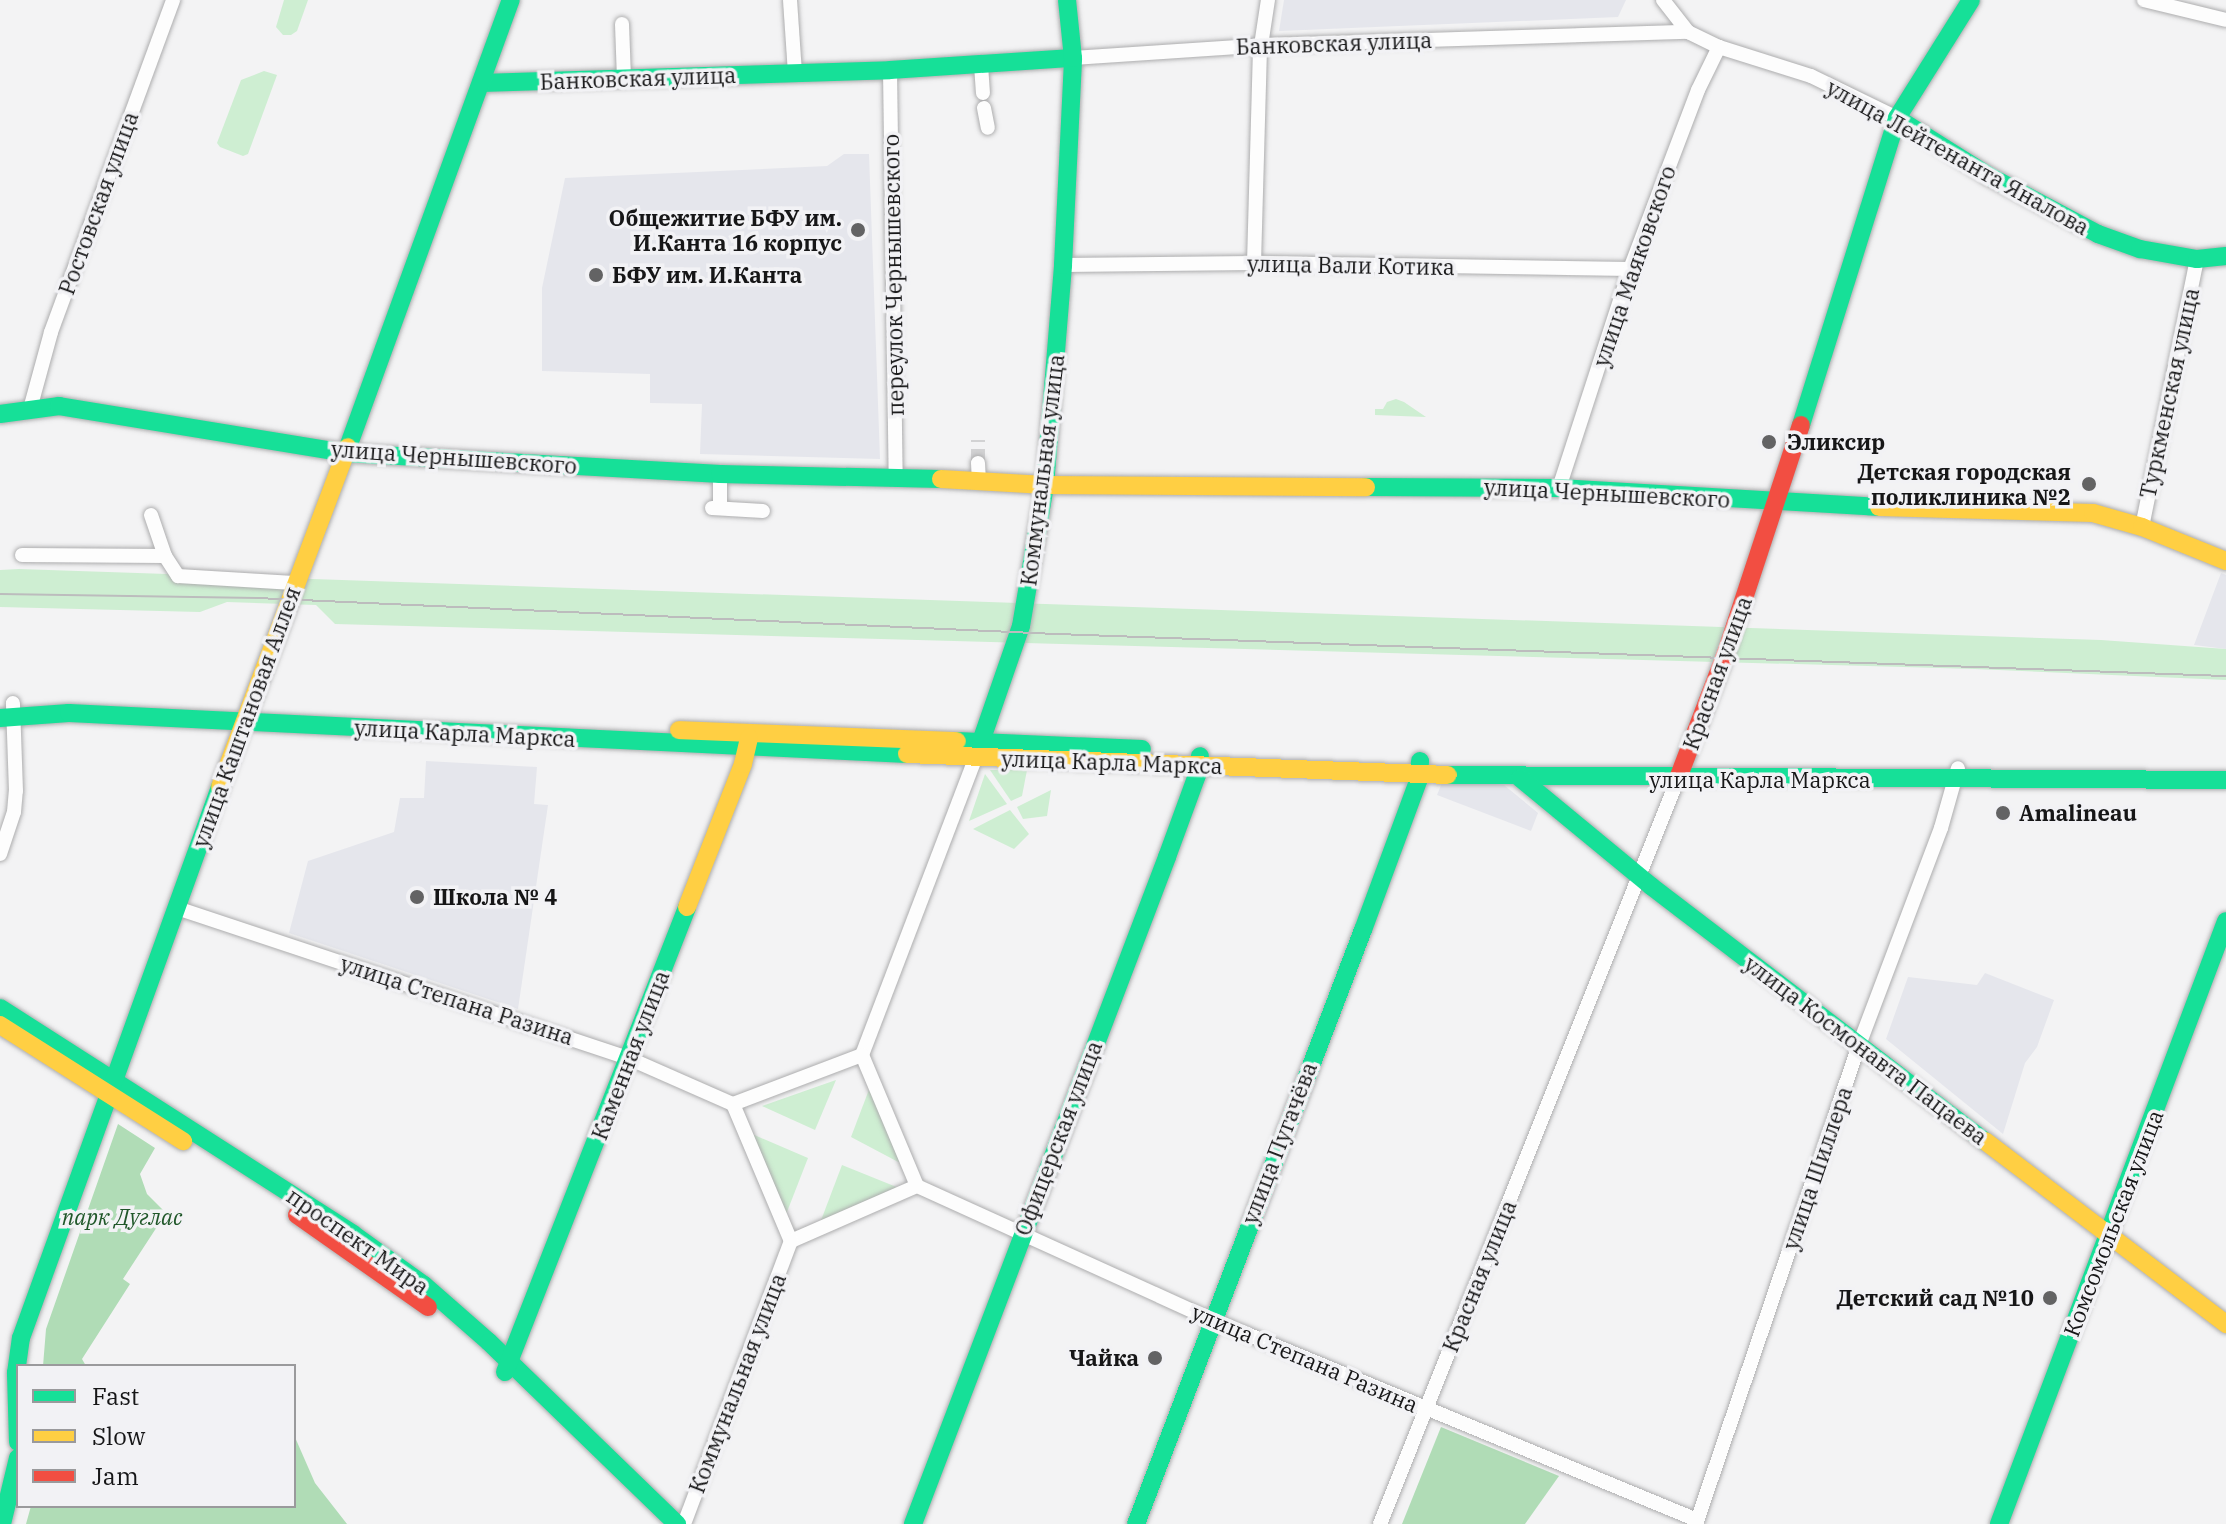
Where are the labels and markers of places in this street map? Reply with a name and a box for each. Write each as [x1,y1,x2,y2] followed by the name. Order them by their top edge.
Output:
[608,204,842,256] place label: Общежитие БФУ им. И.Канта 16 корпус
[849,221,867,239] marker: Общежитие БФУ им. И.Канта 16 корпус
[612,262,802,288] place label: БФУ им. И.Канта
[587,266,605,284] marker: БФУ им. И.Канта
[1787,429,1885,455] place label: Эликсир
[1758,431,1780,453] marker: Эликсир
[1857,458,2071,510] place label: Детская городская поликлиника №2
[2078,473,2100,495] marker: Детская городская поликлиника №2
[2019,800,2137,826] place label: Amalineau
[1994,804,2012,822] marker: Amalineau
[433,884,558,910] place label: Школа № 4
[408,888,426,906] marker: Школа № 4
[1837,1285,2034,1311] place label: Детский сад №10
[2041,1289,2059,1307] marker: Детский сад №10
[1069,1345,1139,1371] place label: Чайка
[1146,1349,1164,1367] marker: Чайка

